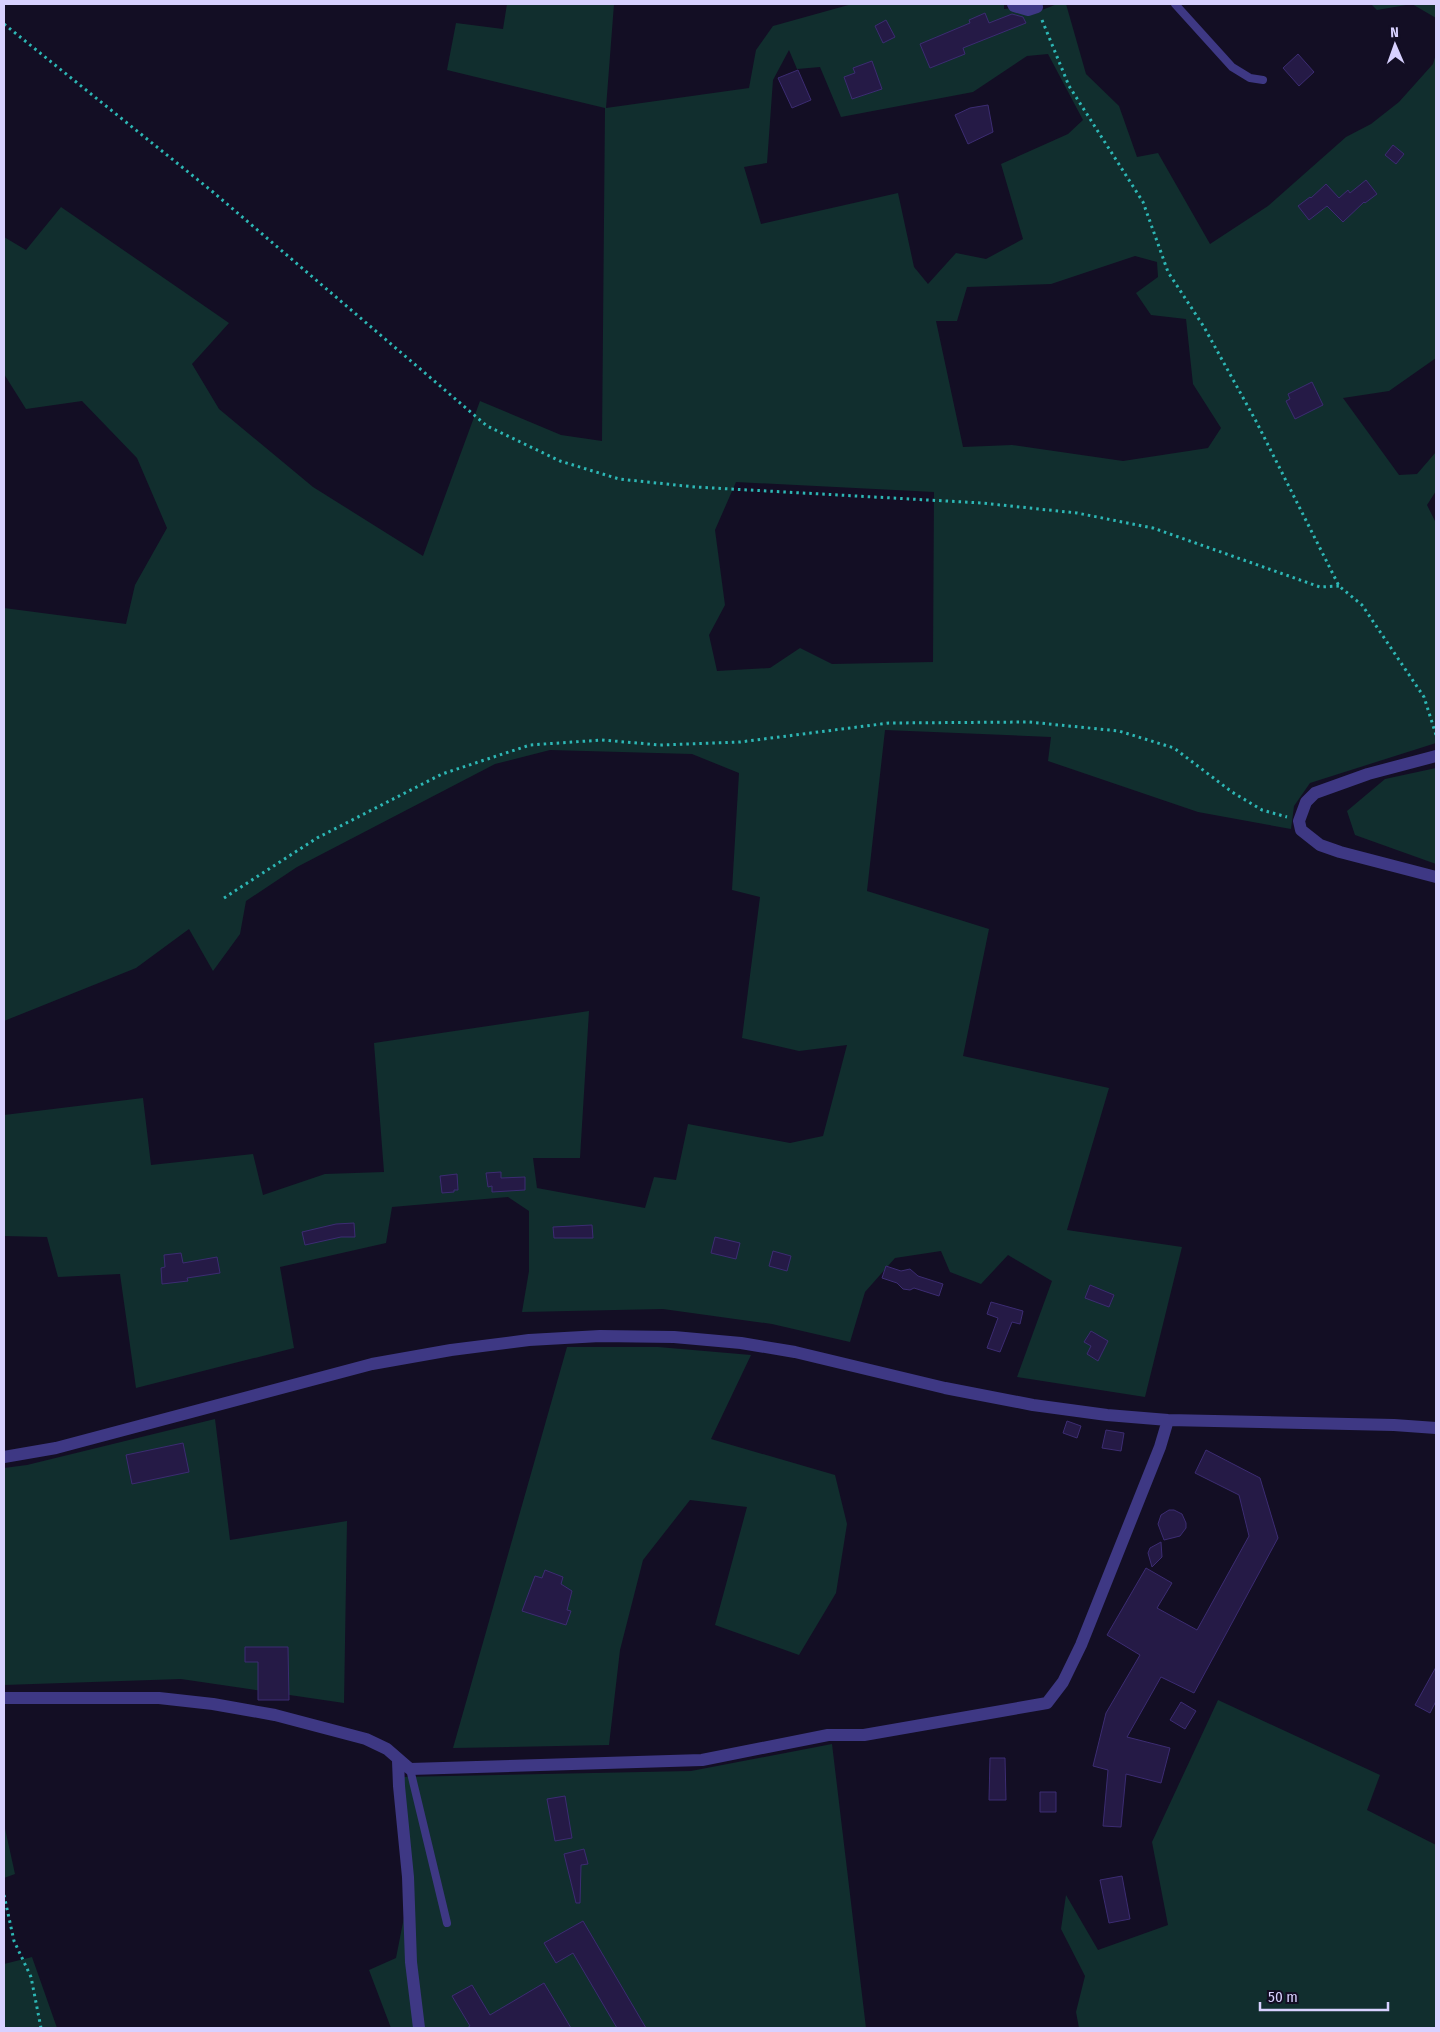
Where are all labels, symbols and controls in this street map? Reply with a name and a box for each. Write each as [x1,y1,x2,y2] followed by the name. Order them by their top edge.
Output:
[1370,20,1420,70] north arrow
[1390,24,1399,41] text: N
[1260,1980,1388,2012] scale bar
[1268,1988,1298,2006] text: 50 m

